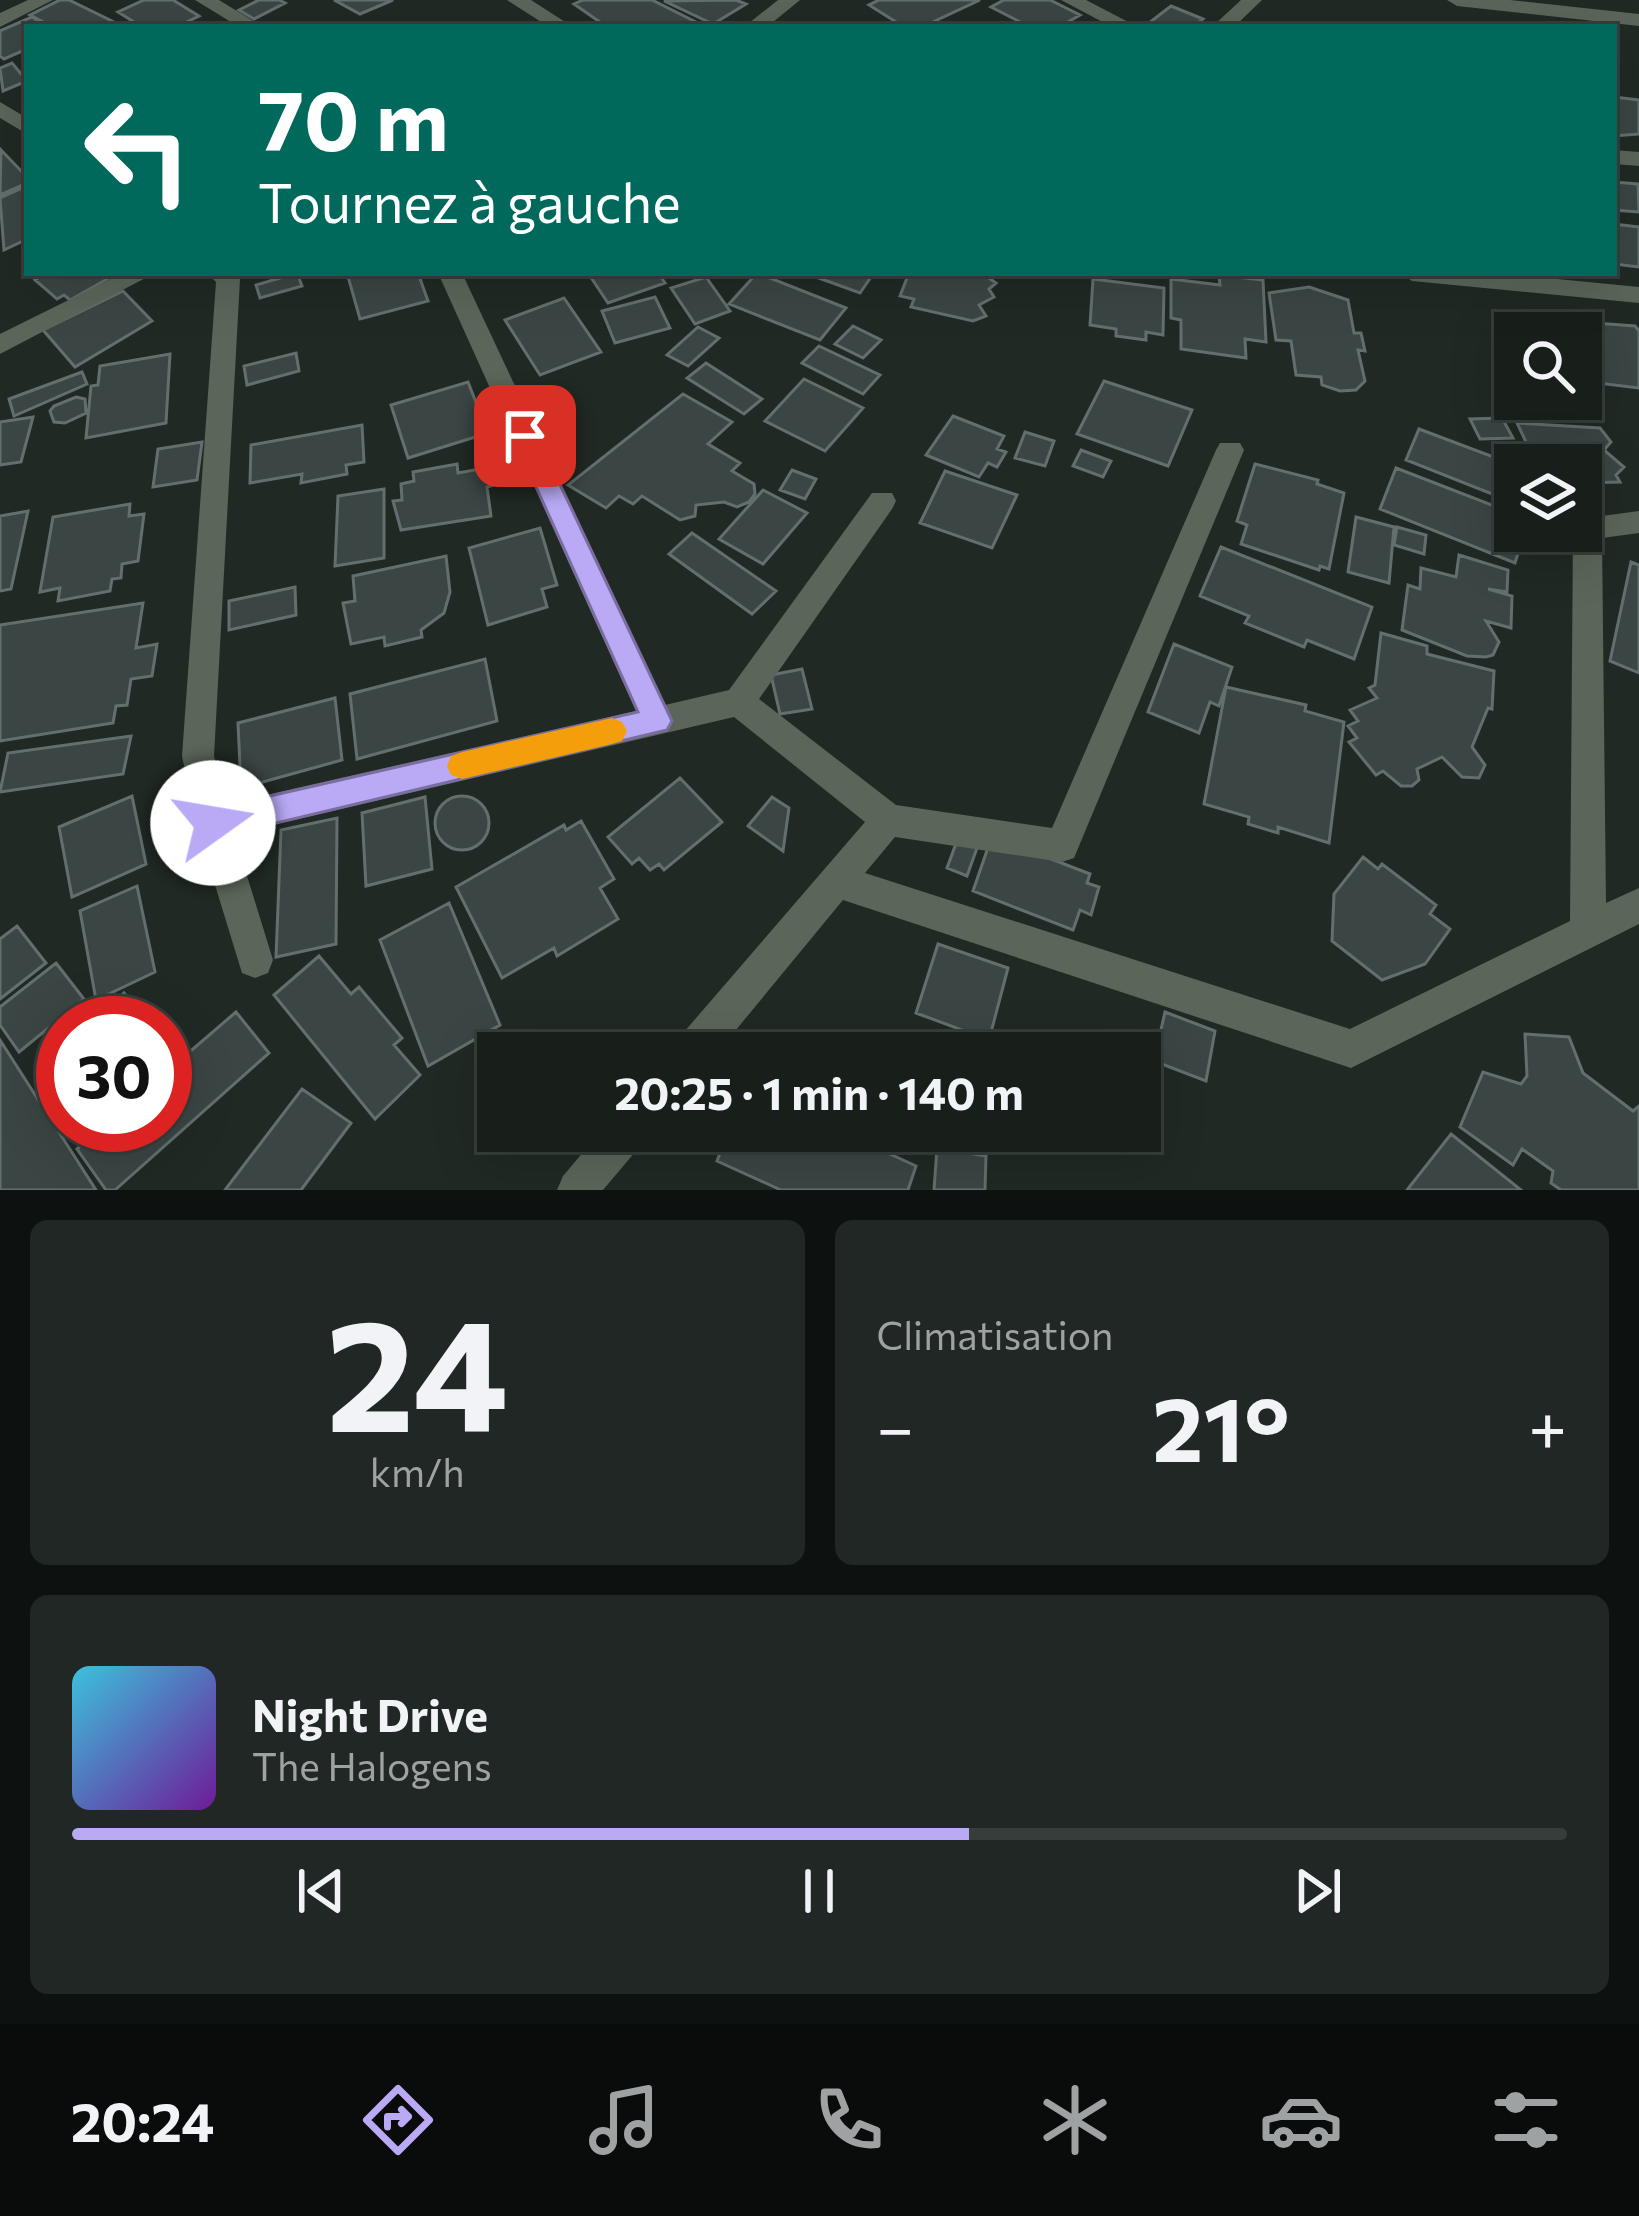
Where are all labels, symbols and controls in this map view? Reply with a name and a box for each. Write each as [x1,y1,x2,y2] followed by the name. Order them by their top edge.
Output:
[258,66,449,168] text: 70 m
[60,72,216,228] icon: left
[258,168,681,234] text: Tournez à gauche
[1494,312,1602,552] map controls
[1494,312,1602,420] button: search
[474,385,576,487] pin
[492,403,558,469] icon: arrive
[1494,444,1602,552] button: layers
[150,760,276,886] position arrow
[36,996,192,1152] speed limit sign: 30
[614,1064,1024,1119] text: 20:25 · 1 min · 140 m
[326,1273,508,1464] text: 24
[877,1310,1113,1358] text: Climatisation
[1152,1370,1290,1481] text: 21°
[877,1385,914,1466] text: −
[1528,1385,1567,1466] text: +
[370,1447,465,1495] text: km/h
[252,1686,488,1741] text: Night Drive
[252,1741,492,1789] text: The Halogens
[288,1858,354,1924] icon: previous
[786,1858,852,1924] icon: pause
[1285,1858,1351,1924] icon: next
[356,2078,440,2162] icon: directions
[582,2078,666,2162] icon: music
[807,2078,891,2162] icon: phone
[1033,2078,1117,2162] icon: climate
[1259,2078,1343,2162] icon: car
[1484,2078,1568,2162] icon: filters
[71,2087,214,2153] text: 20:24

